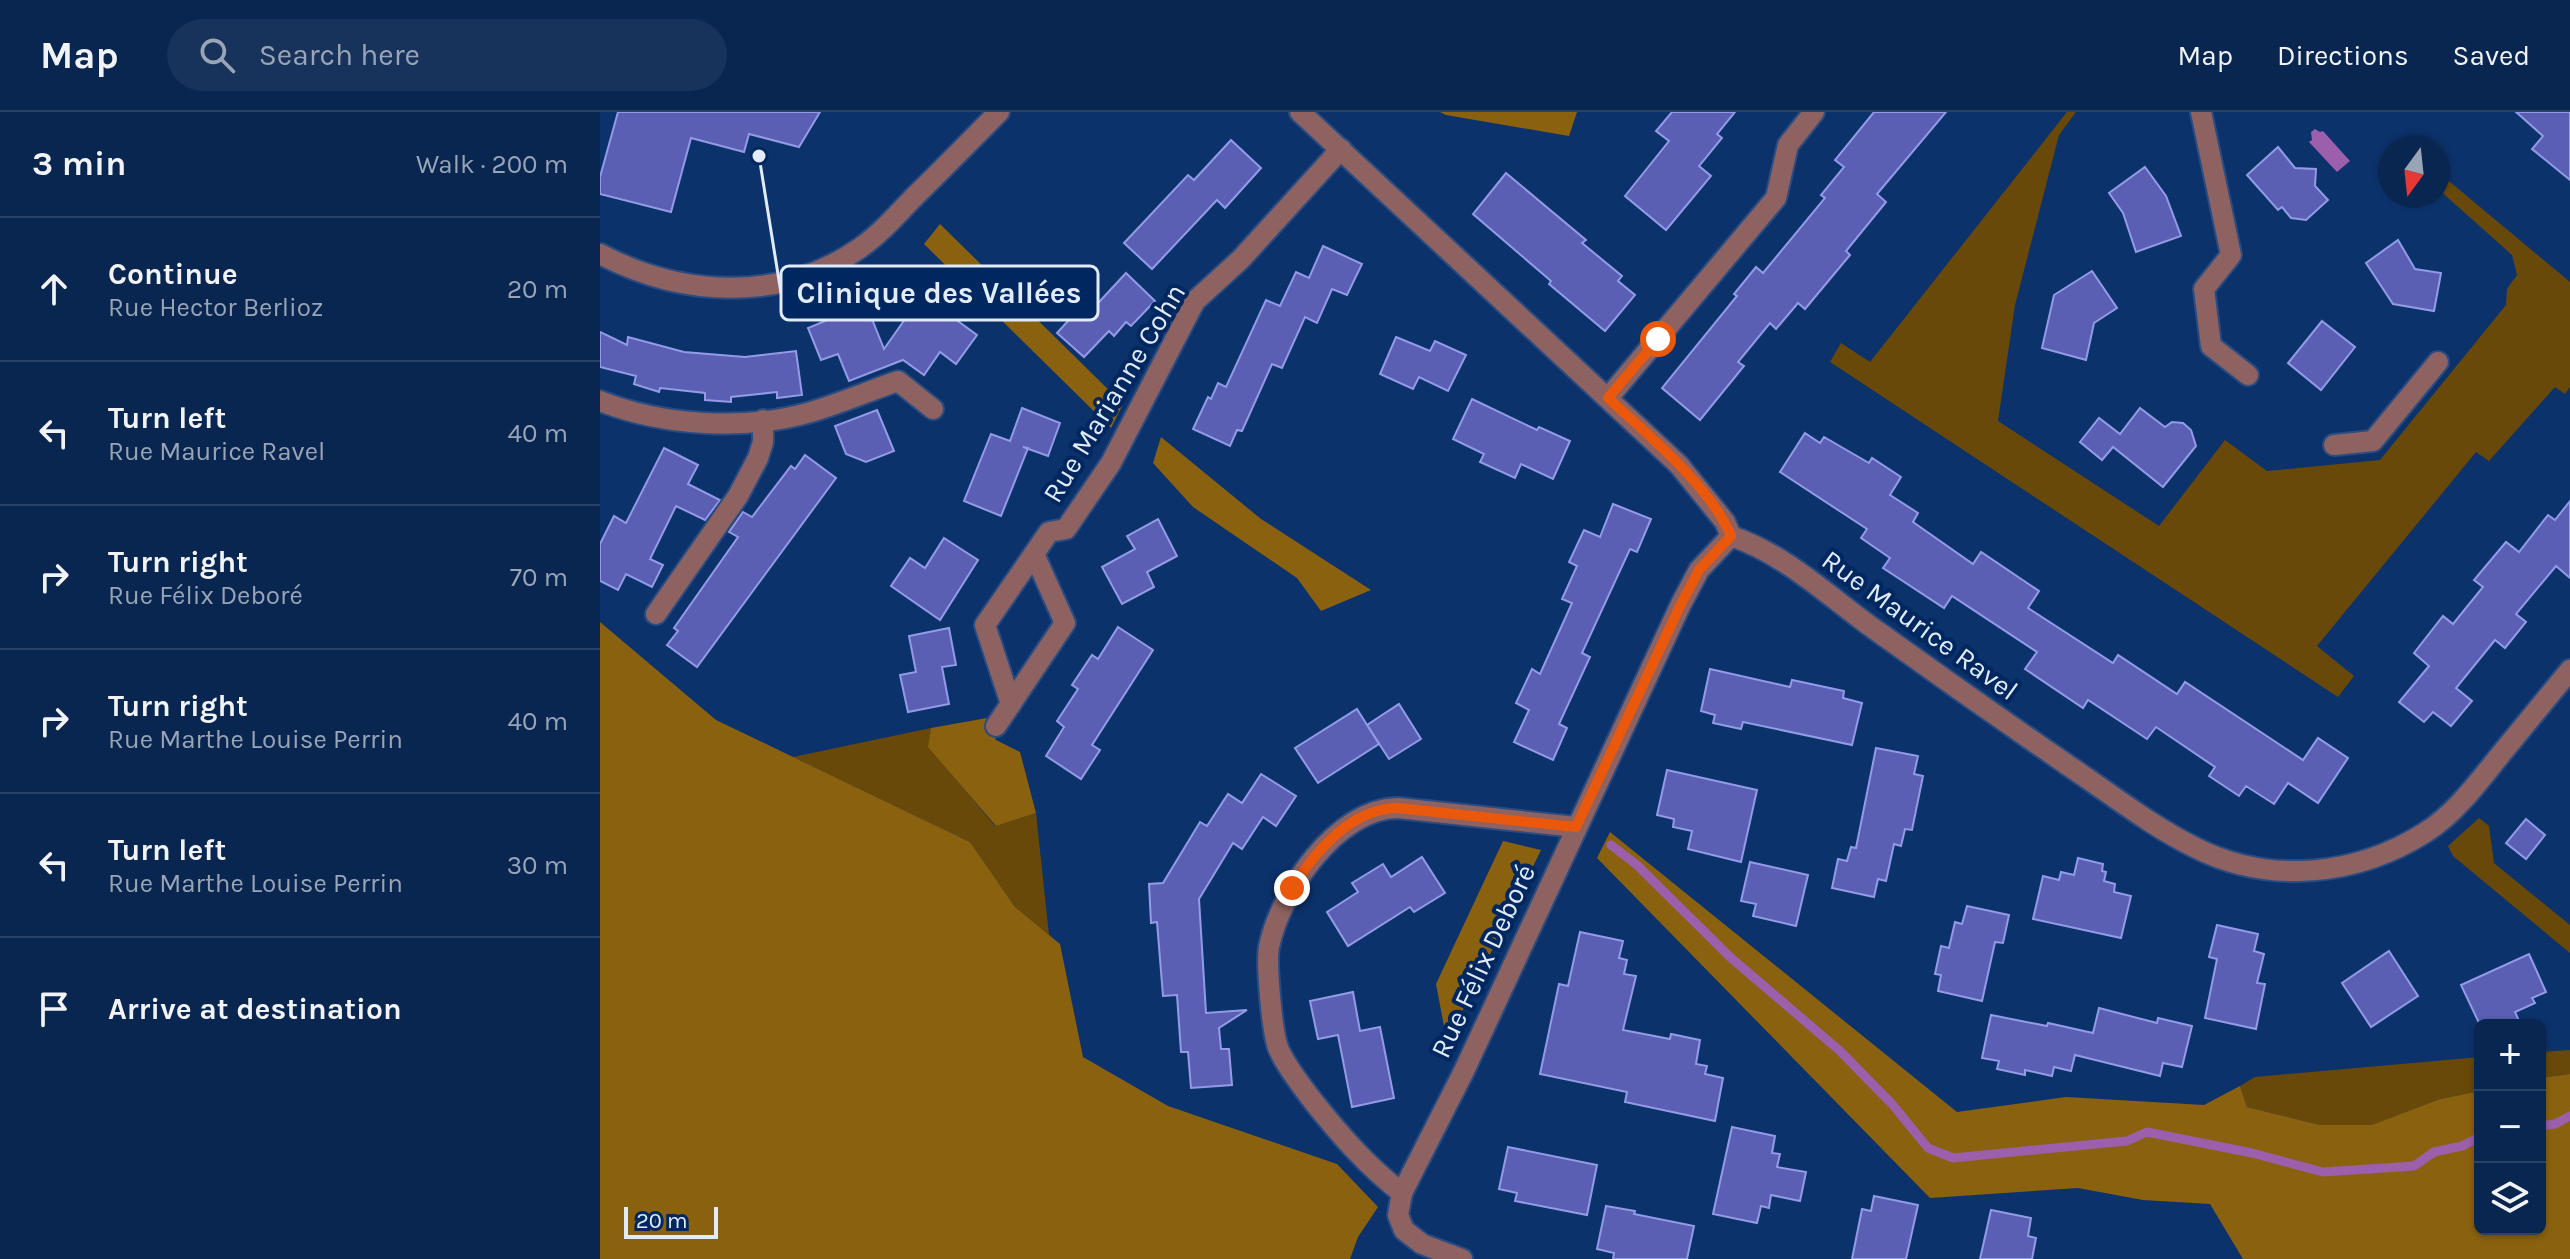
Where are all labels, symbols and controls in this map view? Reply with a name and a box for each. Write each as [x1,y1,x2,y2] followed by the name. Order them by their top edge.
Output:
[167,19,727,91] search box
[40,33,119,78] text: Map
[195,33,239,77] icon: search
[259,37,420,73] text: Search here
[2178,39,2233,72] text: Map
[2277,39,2409,72] text: Directions
[2453,39,2530,72] text: Saved
[2378,136,2450,208] north arrow
[32,144,126,184] text: 3 min
[416,149,568,180] text: Walk · 200 m
[108,256,238,292] text: Continue
[781,266,1098,320] callout: Clinique des Vallées
[32,267,76,311] icon: ahead
[507,274,568,305] text: 20 m
[796,275,1082,311] text: Clinique des Vallées
[1036,278,1192,508] street label: Rue Marianne Cohn
[108,292,323,323] text: Rue Hector Berlioz
[1640,321,1676,357] route start
[108,400,226,436] text: Turn left
[32,411,76,455] icon: left
[508,418,568,449] text: 40 m
[108,436,325,467] text: Rue Maurice Ravel
[1816,543,2024,707] street label: Rue Maurice Ravel
[108,544,248,580] text: Turn right
[32,555,76,599] icon: right
[510,562,568,593] text: 70 m
[108,580,303,611] text: Rue Félix Deboré
[108,688,248,724] text: Turn right
[32,699,76,743] icon: right
[508,706,568,737] text: 40 m
[108,724,403,755] text: Rue Marthe Louise Perrin
[108,832,226,868] text: Turn left
[32,843,76,887] icon: left
[507,850,568,881] text: 30 m
[1424,859,1542,1063] street label: Rue Félix Deboré
[108,868,403,899] text: Rue Marthe Louise Perrin
[1274,870,1310,906] route end
[32,987,76,1031] icon: arrive
[108,991,402,1027] text: Arrive at destination
[2474,1019,2546,1235] map controls
[2474,1019,2546,1091] button: +
[2474,1091,2546,1163] button: −
[2474,1163,2546,1235] button: layers
[624,1203,718,1239] scale bar
[636,1208,688,1234] text: 20 m

